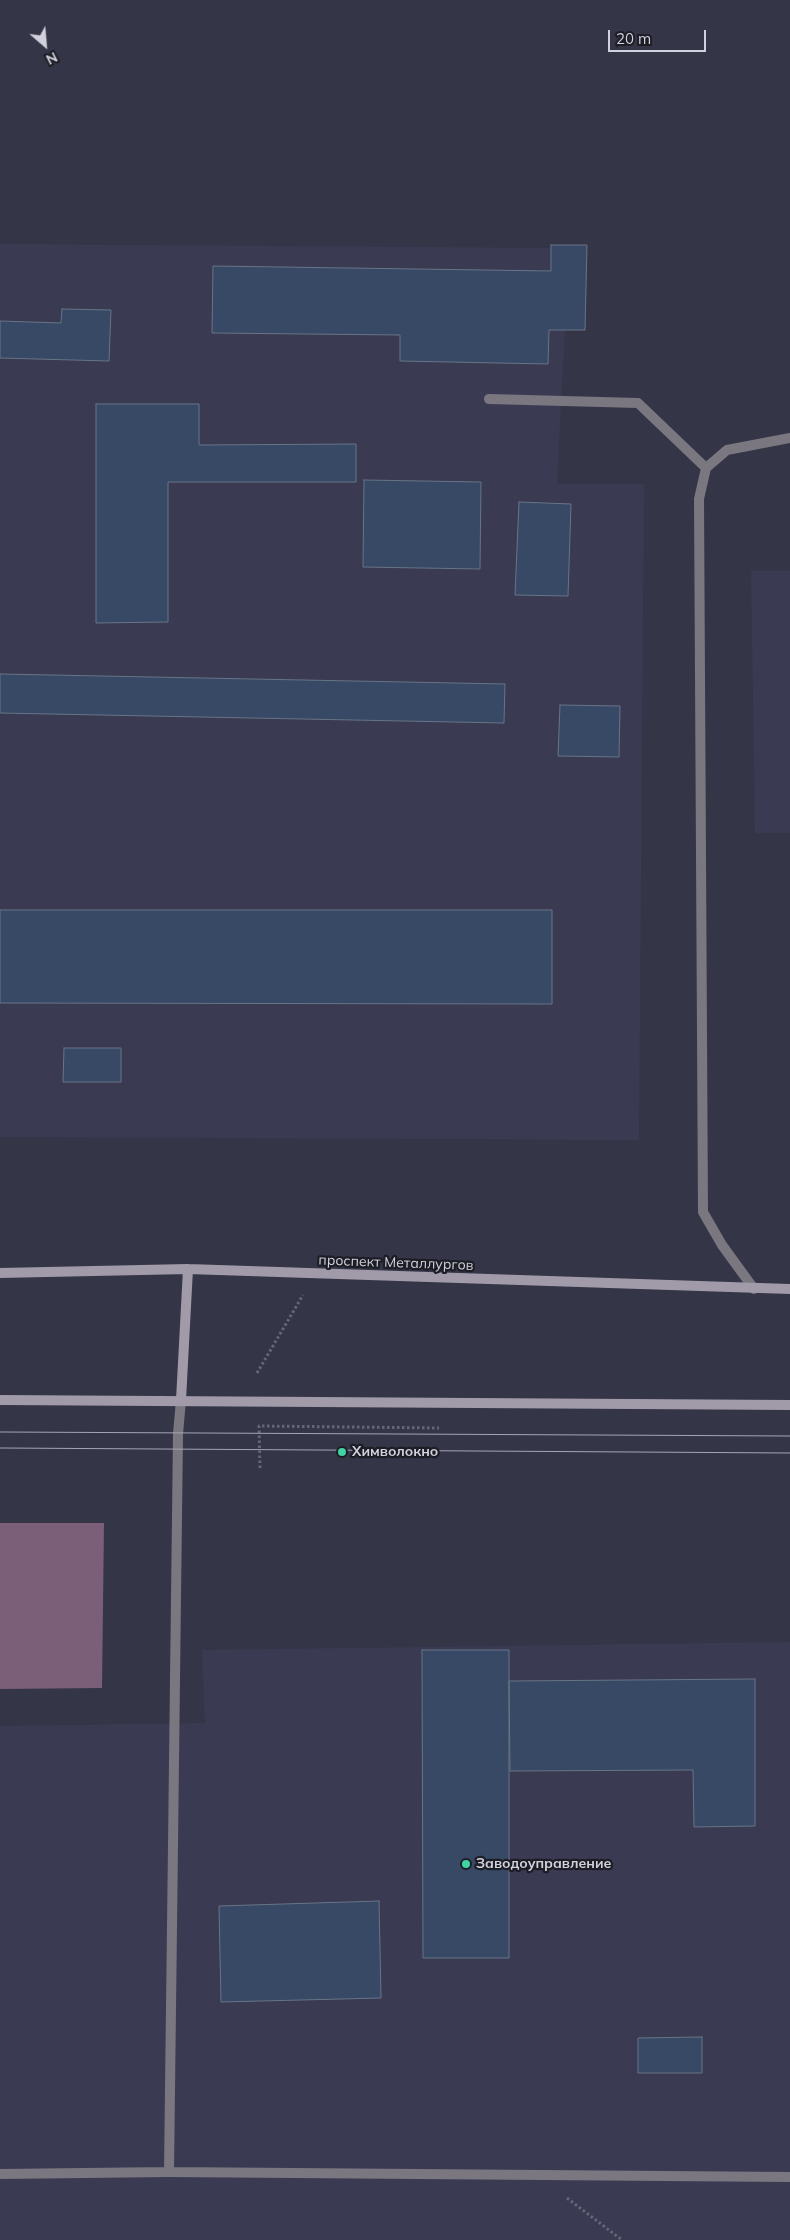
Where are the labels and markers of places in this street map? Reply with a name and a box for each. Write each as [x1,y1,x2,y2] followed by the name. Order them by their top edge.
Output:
[352,1444,438,1460] place label: Химволокно
[336,1446,348,1458] marker: Химволокно
[476,1856,611,1872] place label: Заводоуправление
[460,1858,472,1870] marker: Заводоуправление

